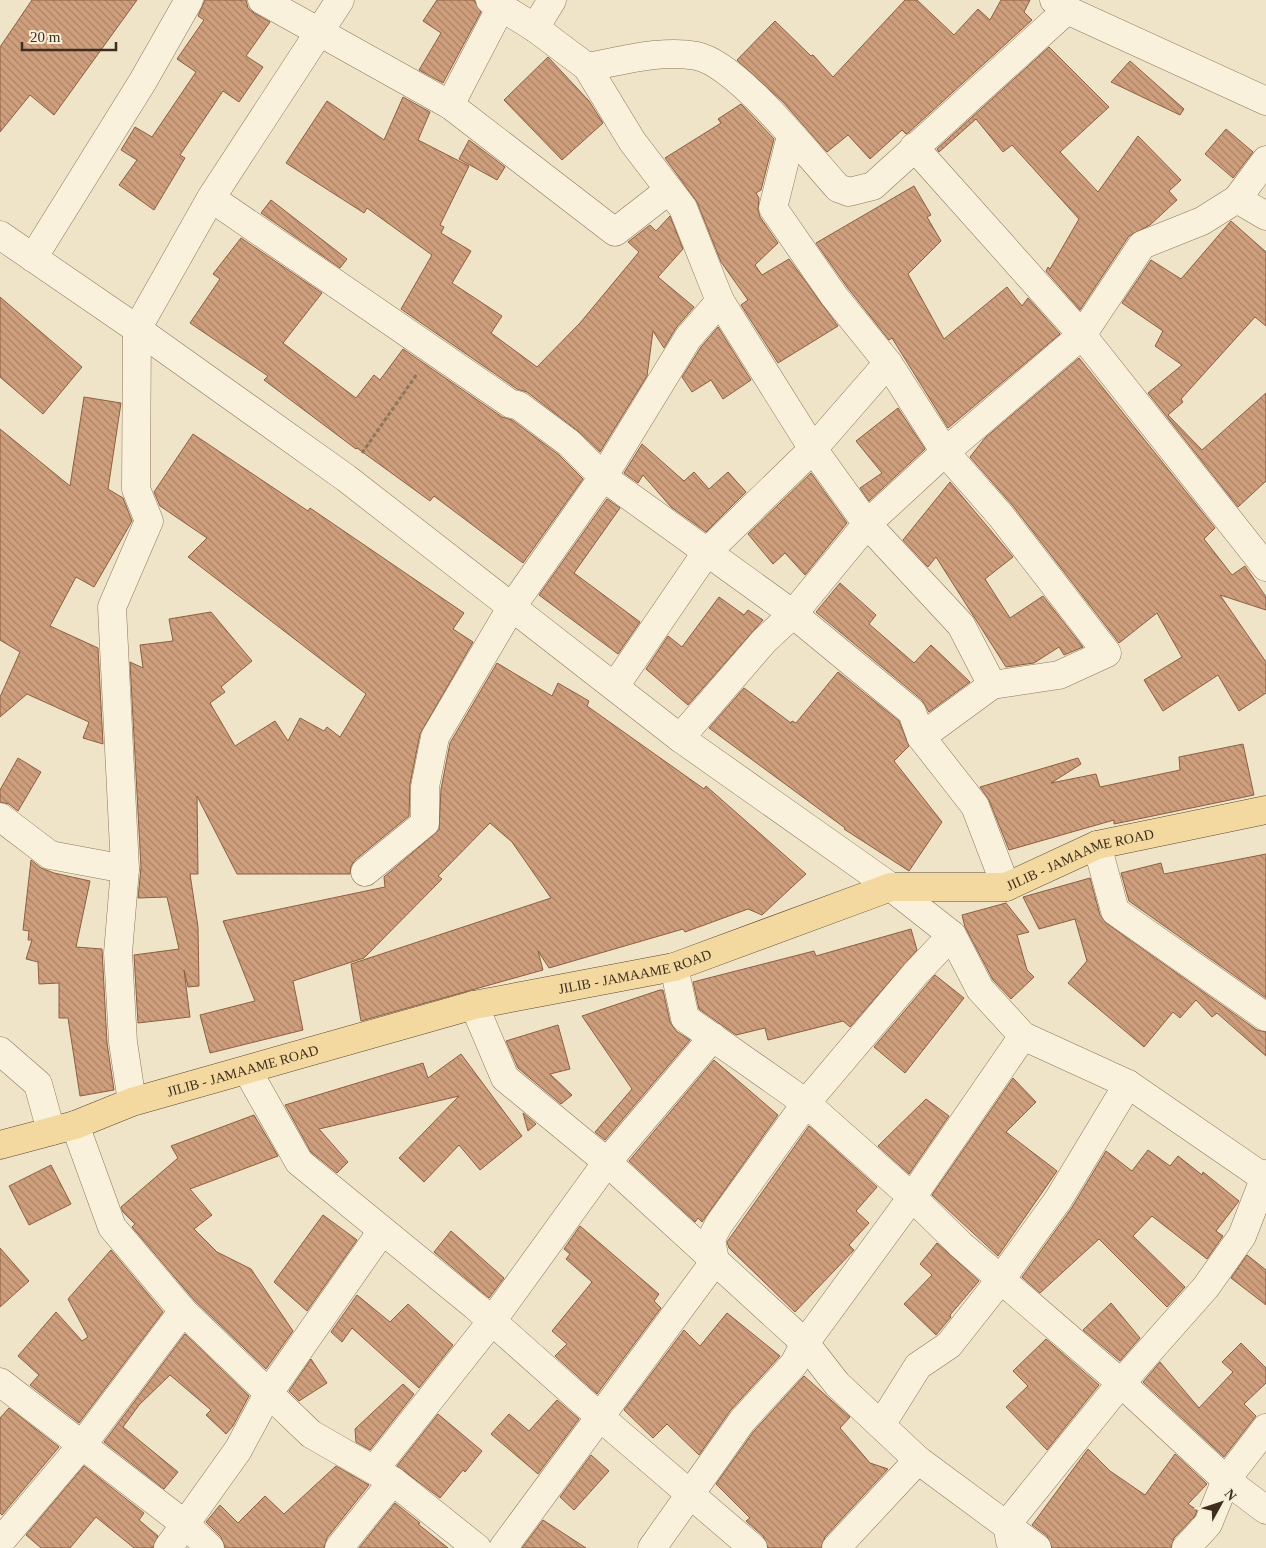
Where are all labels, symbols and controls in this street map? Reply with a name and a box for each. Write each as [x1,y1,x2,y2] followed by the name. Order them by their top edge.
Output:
[22,20,116,52] scale bar
[30,29,61,45] text: 20 m
[1004,826,1155,893] street label: JILIB - JAMAAME ROAD
[557,946,713,996] street label: JILIB - JAMAAME ROAD
[165,1042,320,1099] street label: JILIB - JAMAAME ROAD
[1196,1478,1246,1528] north arrow
[1222,1486,1240,1504] text: N

